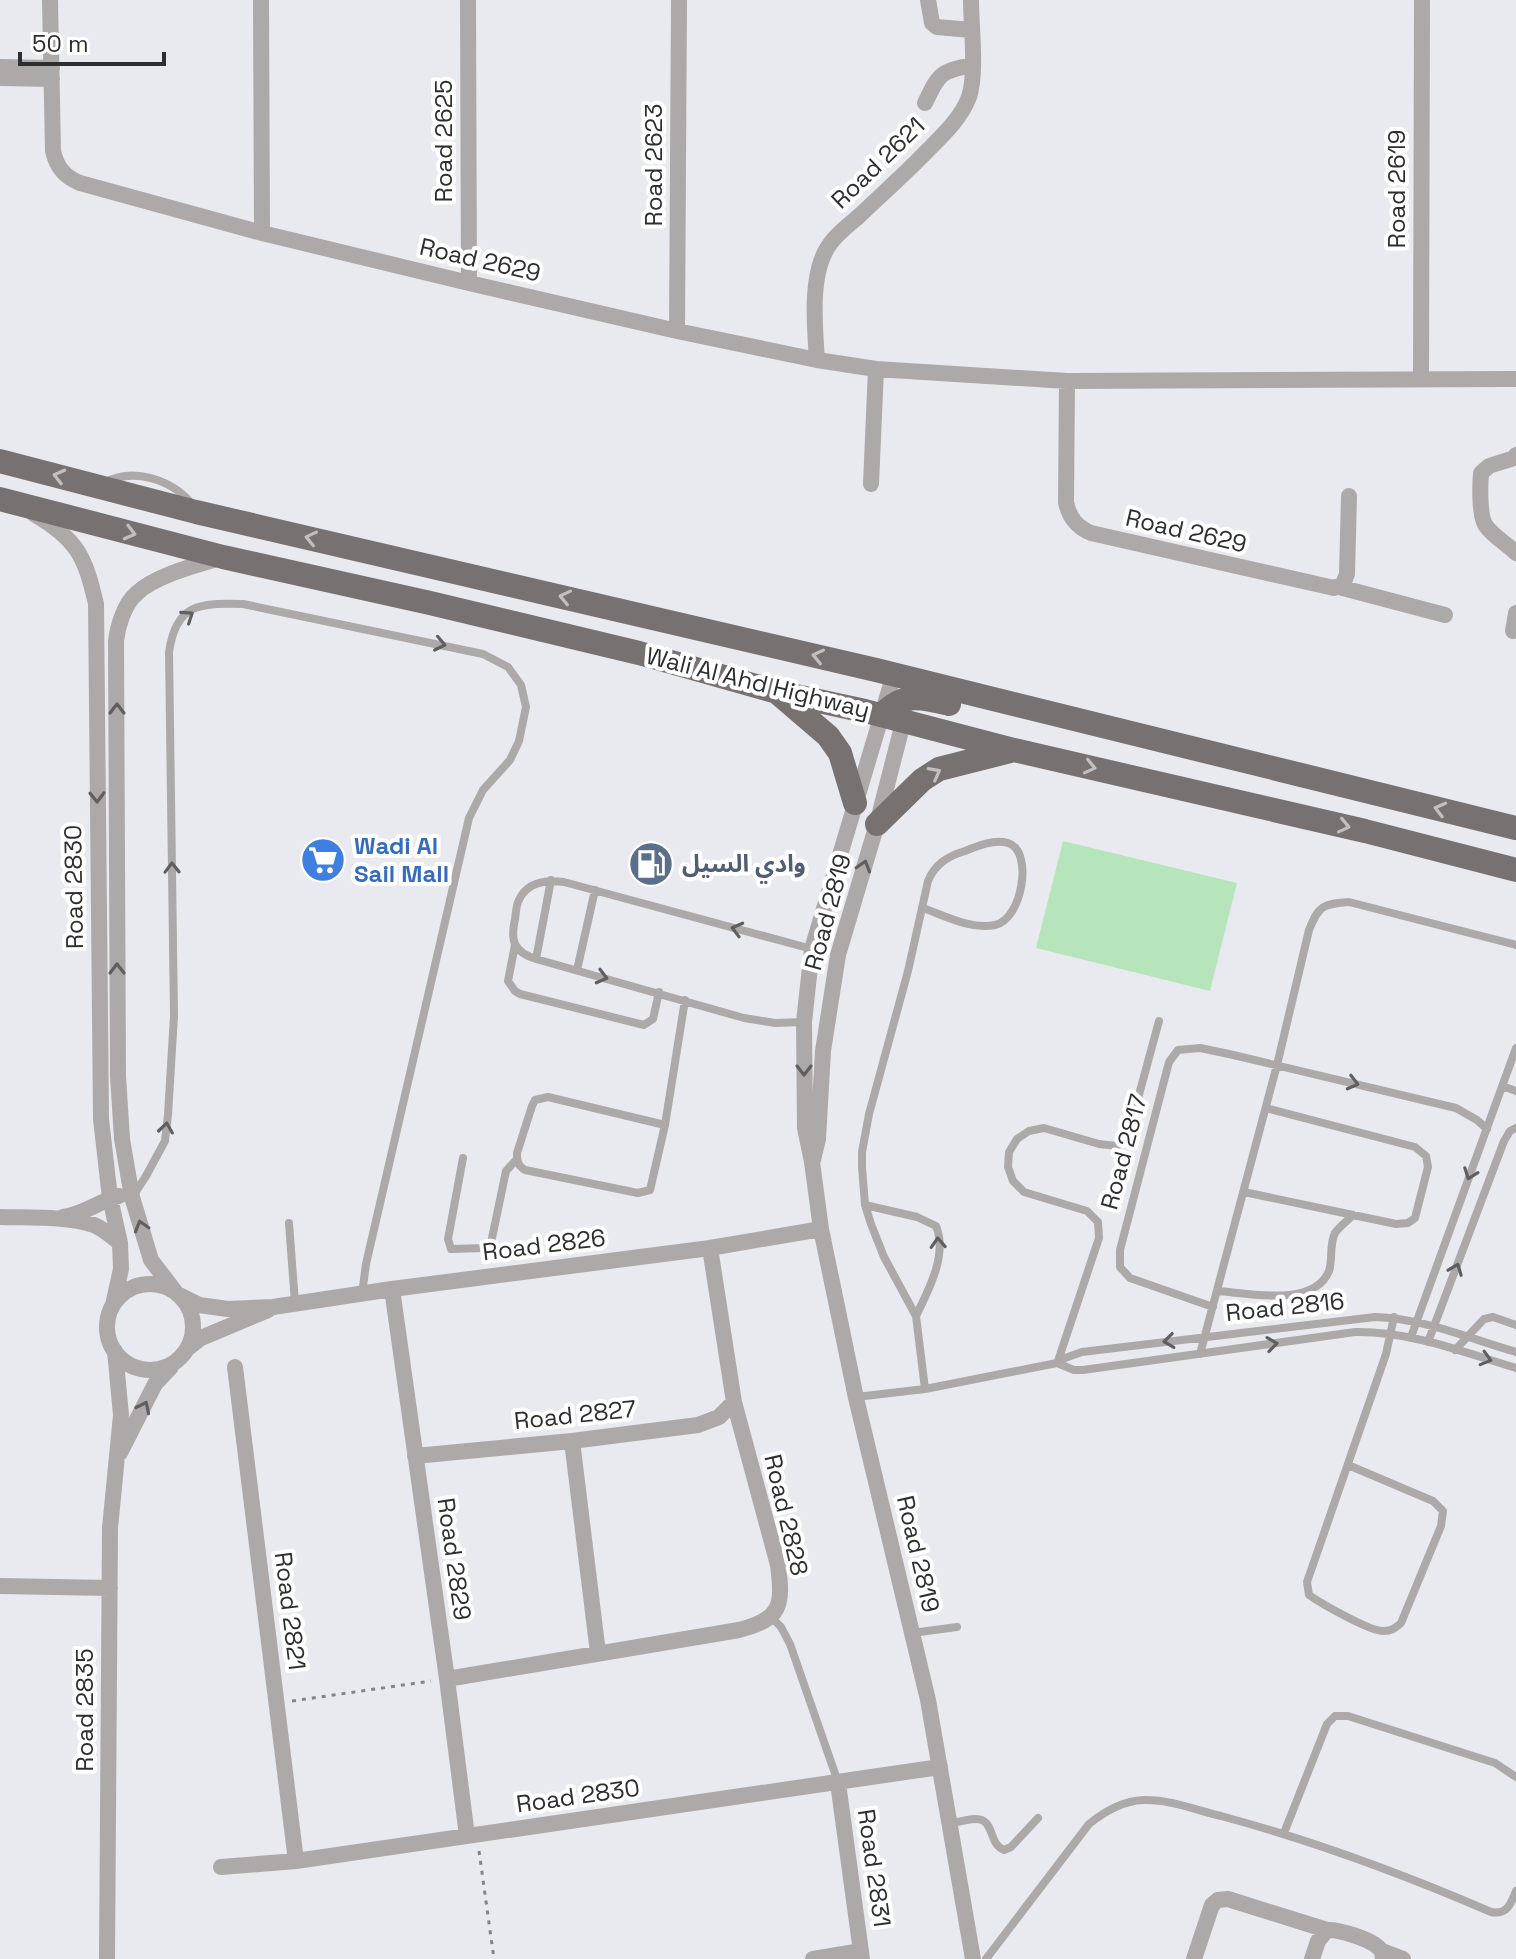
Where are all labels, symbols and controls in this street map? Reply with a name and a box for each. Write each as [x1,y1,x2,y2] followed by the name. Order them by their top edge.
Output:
[20,16,164,66] scale bar
[32,28,89,59] text: 50 m
[428,80,459,203] street label: Road 2625
[638,103,669,227] street label: Road 2623
[824,110,931,215] street label: Road 2621
[1381,130,1412,248] street label: Road 2619
[417,231,544,288] street label: Road 2629
[52,469,66,486] one-way arrow
[1123,502,1250,559] street label: Road 2629
[122,523,136,540] one-way arrow
[305,531,319,548] one-way arrow
[558,590,572,607] one-way arrow
[179,610,194,625] one-way arrow
[433,635,447,652] one-way arrow
[643,640,873,725] street label: Wali Al Ahd Highway
[811,648,825,665] one-way arrow
[108,702,126,715] one-way arrow
[1083,758,1097,775] one-way arrow
[926,767,940,783] one-way arrow
[89,791,106,804] one-way arrow
[1434,802,1448,819] one-way arrow
[1336,817,1350,834] one-way arrow
[57,825,90,949] street label: Road 2830
[354,830,449,889] place label: Wadi Al Sail Mall
[299,836,347,884] supermarket icon: Wadi Al Sail Mall
[627,840,675,888] fuel station icon: وادي السيل
[682,848,806,884] place label: وادي السيل
[797,850,858,973] street label: Road 2819
[855,859,871,873] one-way arrow
[163,861,181,874] one-way arrow
[730,921,744,938] one-way arrow
[108,962,126,975] one-way arrow
[595,968,609,984] one-way arrow
[796,1064,813,1077] one-way arrow
[1346,1074,1360,1091] one-way arrow
[1093,1091,1154,1213] street label: Road 2817
[157,1121,174,1135] one-way arrow
[1463,1167,1480,1181] one-way arrow
[134,1220,150,1234] one-way arrow
[481,1222,607,1267] street label: Road 2826
[930,1236,947,1249] one-way arrow
[1446,1263,1463,1277] one-way arrow
[1224,1285,1346,1328] street label: Road 2816
[1162,1332,1176,1349] one-way arrow
[1265,1336,1279,1353] one-way arrow
[1478,1350,1492,1366] one-way arrow
[512,1393,637,1436] street label: Road 2827
[134,1401,150,1415] one-way arrow
[757,1451,816,1579] street label: Road 2828
[890,1492,947,1615] street label: Road 2819
[431,1496,478,1622] street label: Road 2829
[268,1550,313,1672] street label: Road 2821
[69,1648,100,1772] street label: Road 2835
[514,1771,642,1820] street label: Road 2830
[851,1807,898,1929] street label: Road 2831

